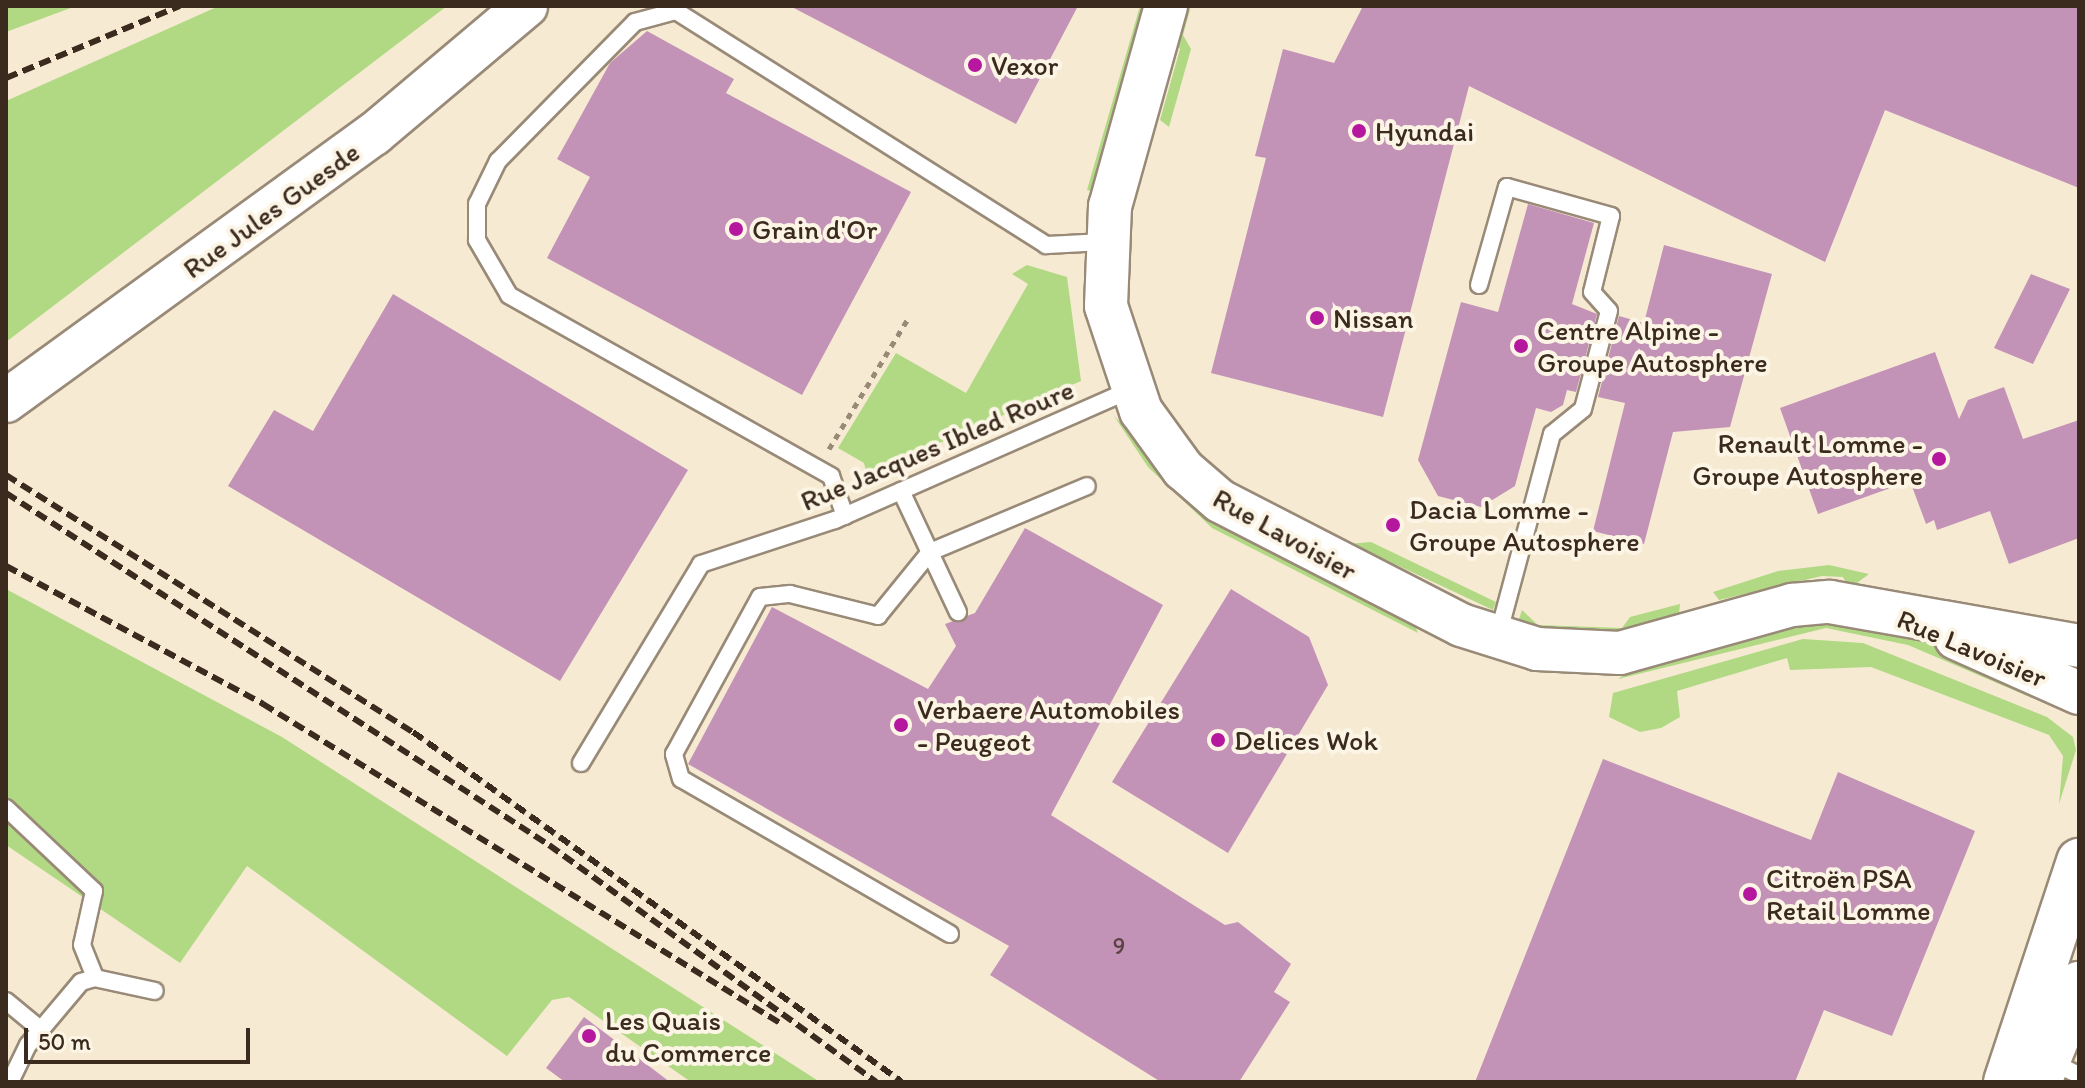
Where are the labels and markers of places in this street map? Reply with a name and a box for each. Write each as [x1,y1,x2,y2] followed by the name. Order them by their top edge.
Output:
[991,48,1058,82] place label: Vexor
[966,56,984,74] marker: Vexor
[1375,114,1474,148] place label: Hyundai
[1350,122,1368,140] marker: Hyundai
[752,212,877,246] place label: Grain d'Or
[727,220,745,238] marker: Grain d'Or
[1333,301,1414,335] place label: Nissan
[1308,309,1326,327] marker: Nissan
[1537,313,1768,379] place label: Centre Alpine - Groupe Autosphere
[1512,337,1530,355] marker: Centre Alpine - Groupe Autosphere
[1692,426,1923,492] place label: Renault Lomme - Groupe Autosphere
[1930,450,1948,468] marker: Renault Lomme - Groupe Autosphere
[1409,492,1640,558] place label: Dacia Lomme - Groupe Autosphere
[1384,516,1402,534] marker: Dacia Lomme - Groupe Autosphere
[917,692,1180,758] place label: Verbaere Automobiles - Peugeot
[892,716,910,734] marker: Verbaere Automobiles - Peugeot
[1234,723,1378,757] place label: Delices Wok
[1209,731,1227,749] marker: Delices Wok
[1766,861,1930,927] place label: Citroën PSA Retail Lomme
[1741,885,1759,903] marker: Citroën PSA Retail Lomme
[605,1003,772,1069] place label: Les Quais du Commerce
[580,1027,598,1045] marker: Les Quais du Commerce

